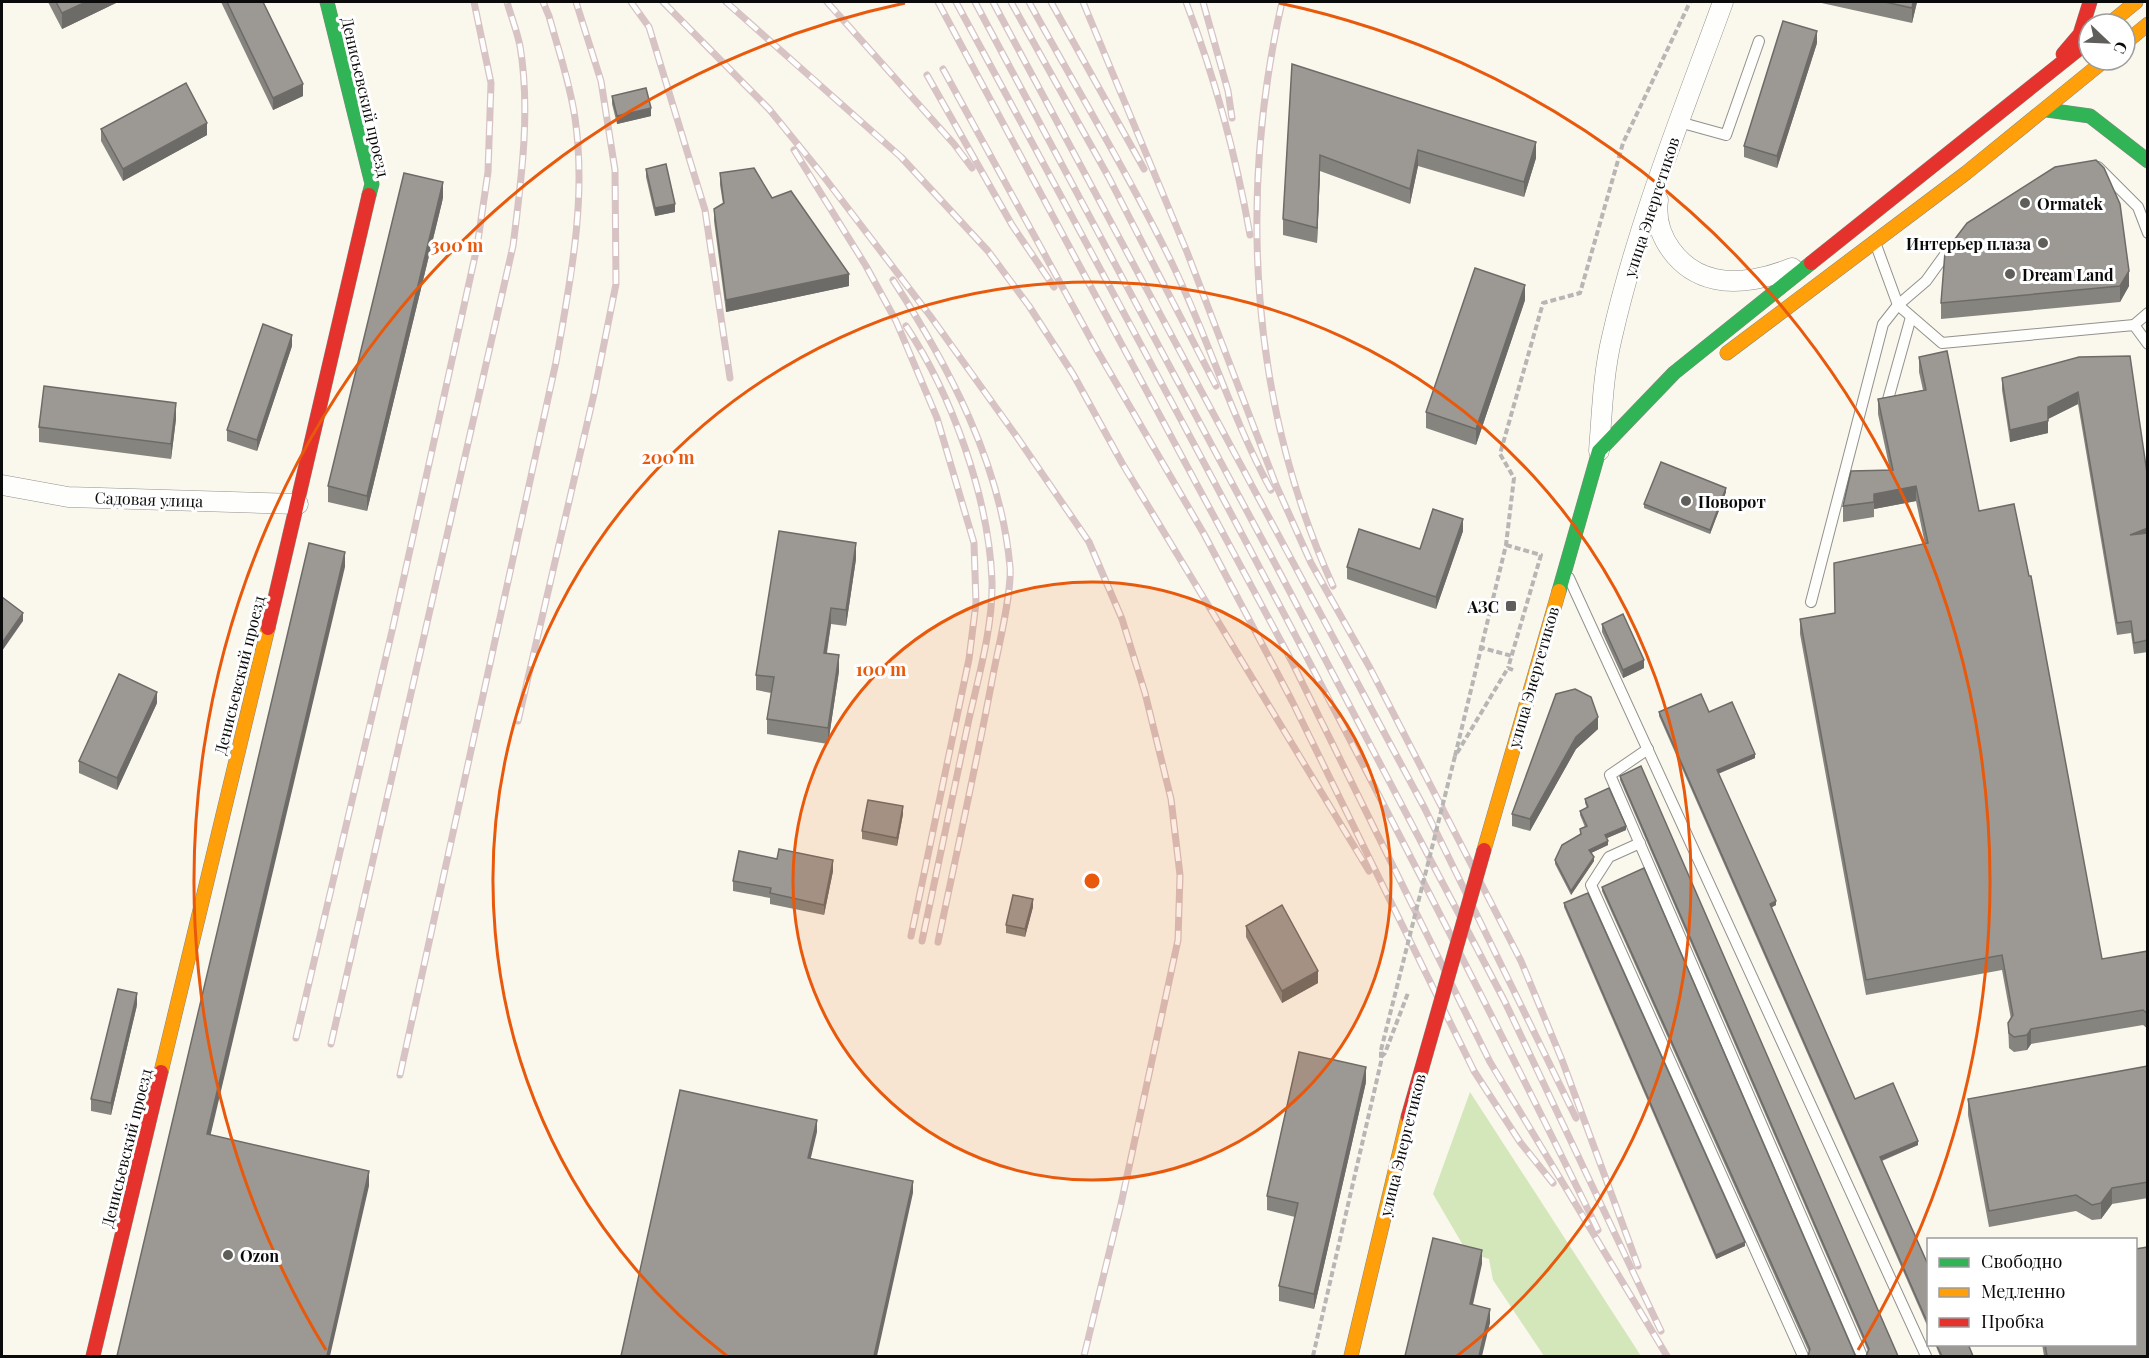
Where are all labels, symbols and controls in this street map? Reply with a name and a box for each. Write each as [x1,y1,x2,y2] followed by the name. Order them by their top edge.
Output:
[2077,12,2137,72] north arrow
[337,15,395,180] street label: Денисьевский проезд
[2109,39,2133,57] text: С
[1618,134,1684,281] street label: улица Энергетиков
[2037,193,2104,214] place label: Ormatek
[2018,196,2032,210] marker: Ormatek
[431,233,484,257] text: 300 m
[1906,233,2032,254] place label: Интерьер плаза
[2036,236,2050,250] marker: Интерьер плаза
[2022,264,2114,285] place label: Dream Land
[2003,267,2017,281] marker: Dream Land
[641,445,695,469] text: 200 m
[94,487,204,511] street label: Садовая улица
[1698,491,1766,512] place label: Поворот
[1679,494,1693,508] marker: Поворот
[209,593,269,757] street label: Денисьевский проезд
[1467,596,1499,617] place label: АЗС
[1504,599,1518,613] marker: АЗС
[1502,604,1563,751] street label: улица Энергетиков
[856,657,907,681] text: 100 m
[1082,871,1102,891] centre of rings
[96,1066,156,1230] street label: Денисьевский проезд
[1374,1071,1430,1219] street label: улица Энергетиков
[1927,1238,2137,1346] legend
[240,1245,279,1266] place label: Ozon
[221,1248,235,1262] marker: Ozon
[1981,1249,2062,1273] text: Свободно
[1981,1279,2066,1303] text: Медленно
[1981,1309,2044,1333] text: Пробка

